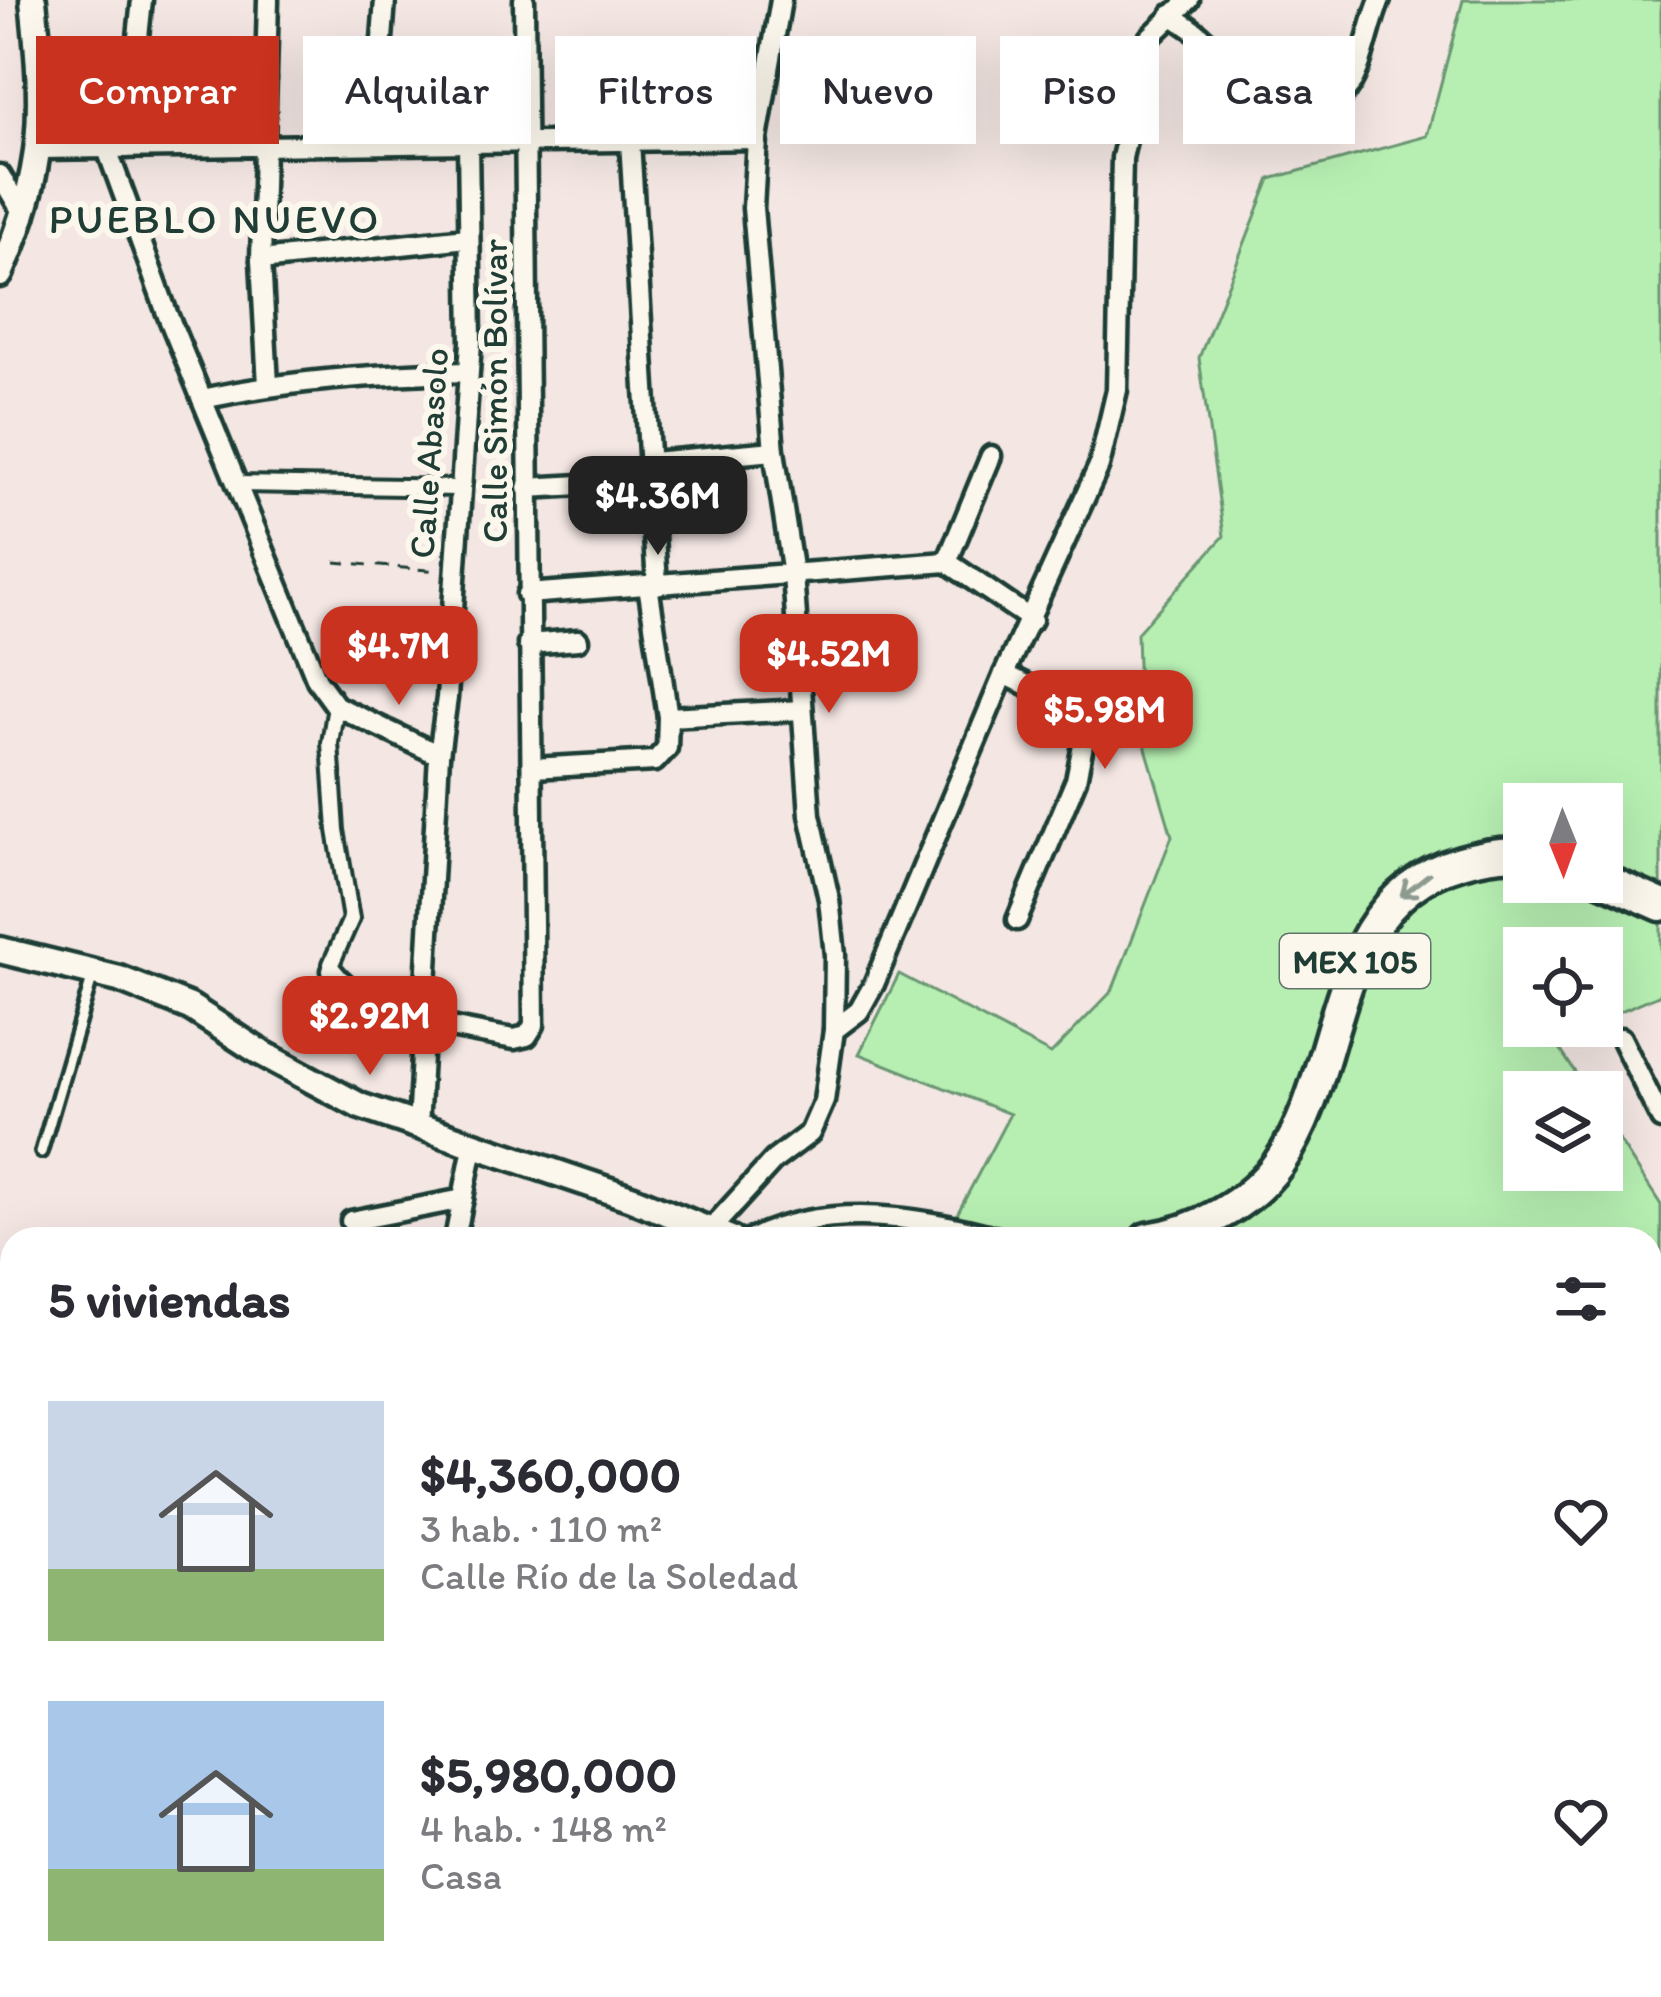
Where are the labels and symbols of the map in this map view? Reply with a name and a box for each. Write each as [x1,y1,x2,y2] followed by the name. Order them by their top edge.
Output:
[49,193,381,244] district label: PUEBLO NUEVO
[473,238,516,543] street label: Calle Simón Bolívar
[400,346,457,560] street label: Calle Abasolo
[560,456,756,558] pin: $4.36M
[315,606,483,708] pin: $4.7M
[731,614,927,716] pin: $4.52M
[1007,670,1203,772] pin: $5.98M
[1503,783,1623,903] north arrow
[1399,871,1431,898] one-way arrow
[1280,934,1430,988] road number: MEX 105
[272,976,468,1078] pin: $2.92M

